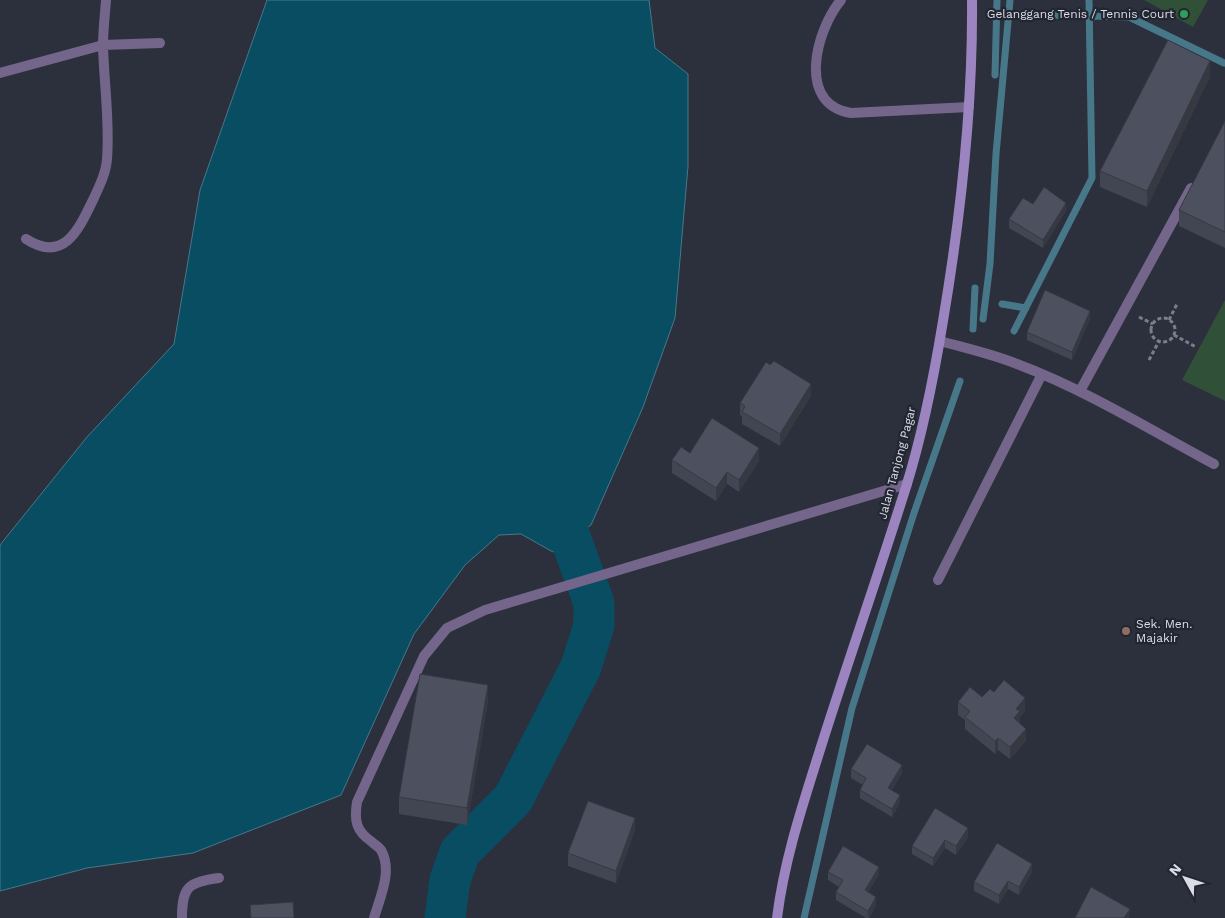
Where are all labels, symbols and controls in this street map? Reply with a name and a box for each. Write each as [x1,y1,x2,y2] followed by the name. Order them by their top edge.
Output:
[987,7,1174,21] place label: Gelanggang Tenis / Tennis Court
[1178,8,1190,20] marker: Gelanggang Tenis / Tennis Court
[875,405,919,521] street label: Jalan Tanjong Pagar
[1136,617,1192,645] place label: Sek. Men. Majakir
[1120,625,1132,637] marker: Sek. Men. Majakir
[1160,853,1210,903] north arrow
[1166,861,1185,879] text: N

